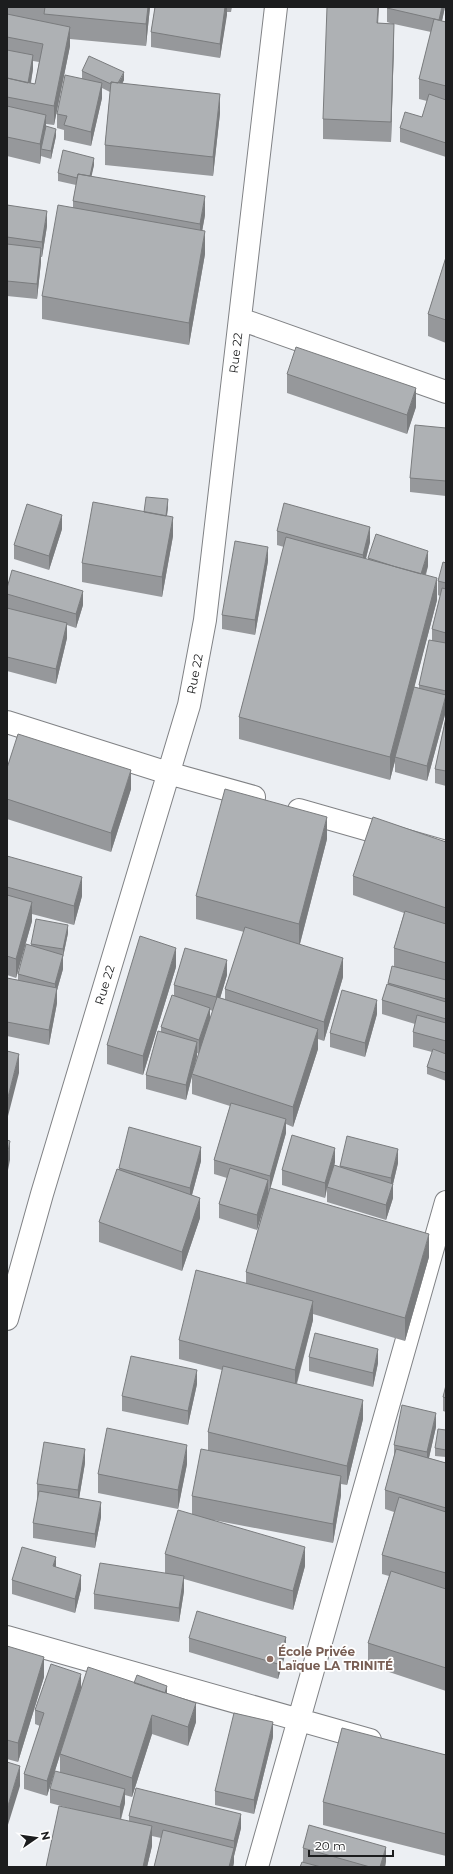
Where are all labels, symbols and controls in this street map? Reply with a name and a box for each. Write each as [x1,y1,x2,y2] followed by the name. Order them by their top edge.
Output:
[226,332,245,374] street label: Rue 22
[183,652,206,695] street label: Rue 22
[91,963,118,1007] street label: Rue 22
[278,1644,393,1673] place label: École Privée Laïque LA TRINITÉ
[265,1654,275,1664] marker: École Privée Laïque LA TRINITÉ
[16,1818,56,1858] north arrow
[38,1830,54,1842] text: N
[309,1832,393,1858] scale bar
[315,1838,346,1853] text: 20 m

